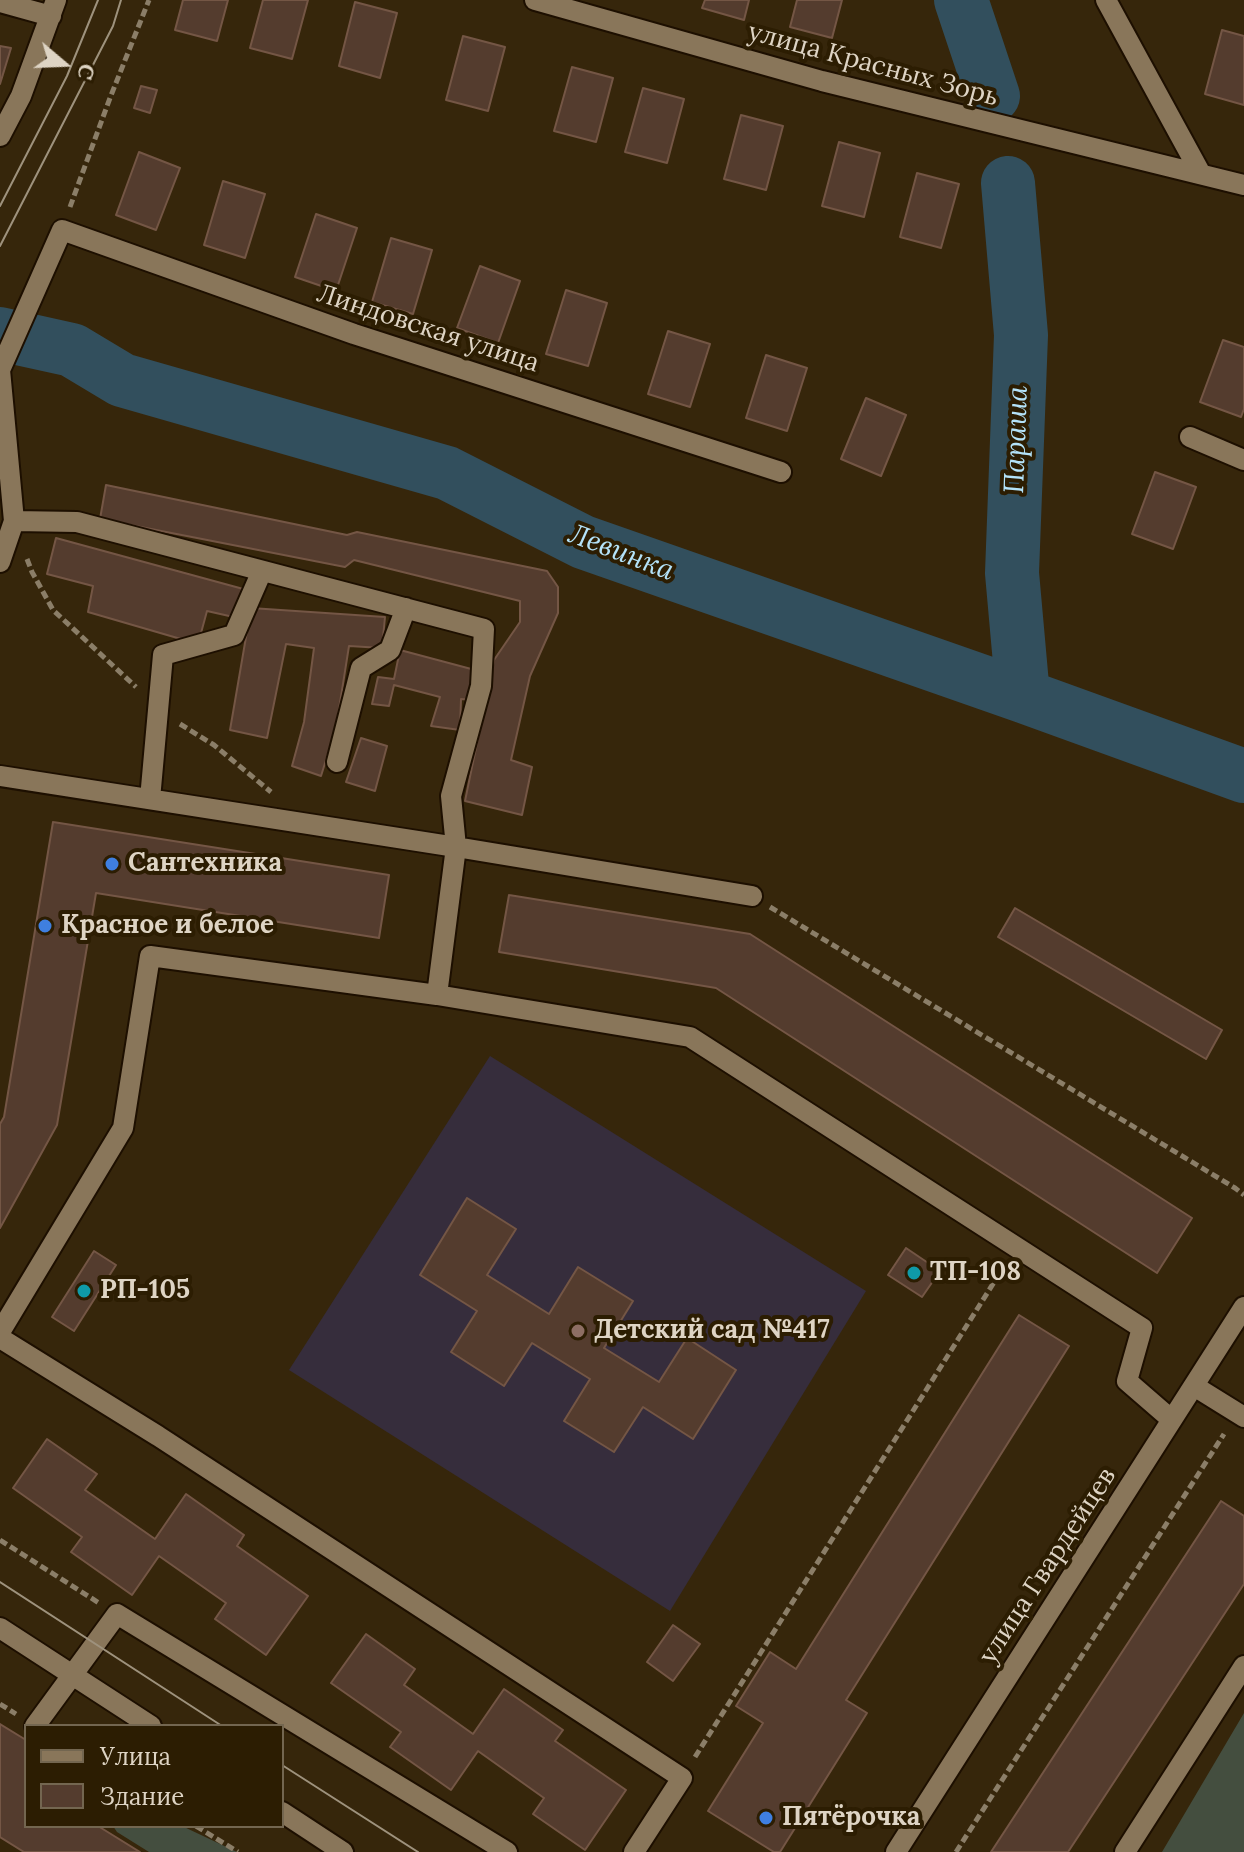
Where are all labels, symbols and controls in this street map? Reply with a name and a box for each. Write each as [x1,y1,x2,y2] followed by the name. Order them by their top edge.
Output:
[744,17,1002,113] street label: улица Красных Зорь
[24,24,104,104] north arrow
[71,60,102,84] text: С
[313,278,543,380] street label: Линдовская улица
[998,386,1036,494] water label: Параша
[563,518,679,588] water label: Левинка
[128,848,282,880] place label: Сантехника
[103,855,121,873] marker: Сантехника
[61,910,274,942] place label: Красное и белое
[36,917,54,935] marker: Красное и белое
[930,1257,1021,1289] place label: ТП-108
[905,1264,923,1282] marker: ТП-108
[100,1275,190,1307] place label: РП-105
[75,1282,93,1300] marker: РП-105
[594,1315,830,1347] place label: Детский сад №417
[569,1322,587,1340] marker: Детский сад №417
[973,1462,1123,1670] street label: улица Гвардейцев
[24,1724,284,1828] legend
[100,1741,171,1772] text: Улица
[100,1781,184,1812] text: Здание
[782,1802,920,1834] place label: Пятёрочка
[757,1809,775,1827] marker: Пятёрочка

